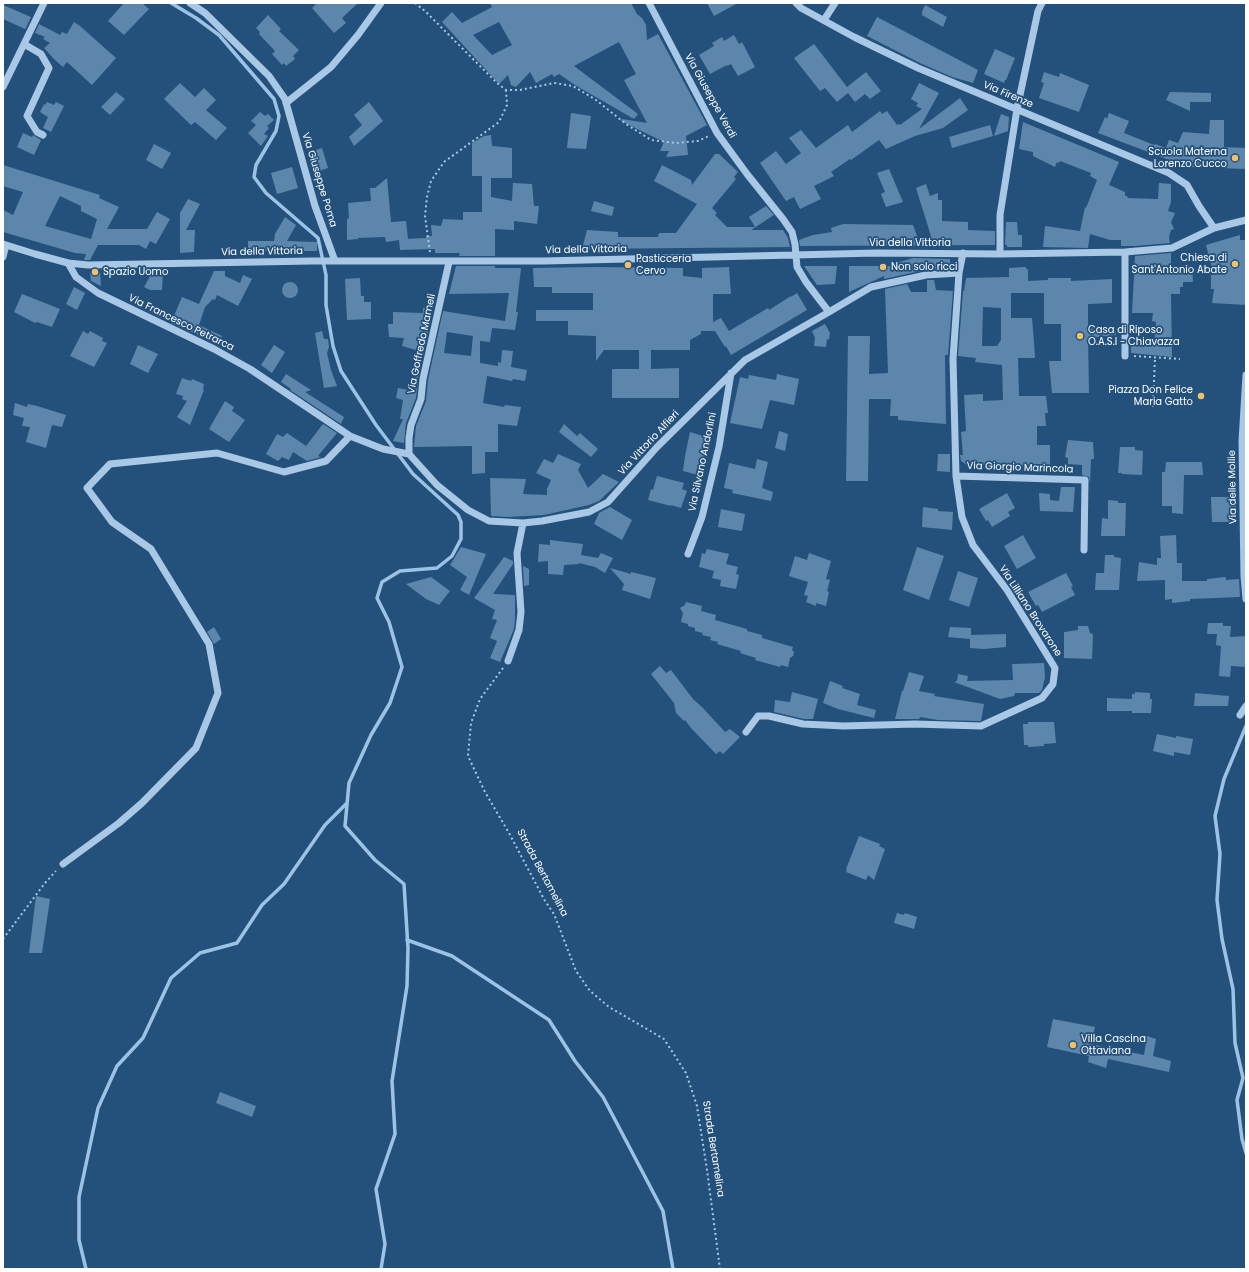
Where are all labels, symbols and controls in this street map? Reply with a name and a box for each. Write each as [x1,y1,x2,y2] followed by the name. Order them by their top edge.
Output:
[682,52,738,140] street label: Via Giuseppe Verdi
[981,79,1035,111] street label: Via Firenze
[299,131,339,229] street label: Via Giuseppe Poma
[1148,146,1227,170] place label: Scuola Materna Lorenzo Cucco
[1230,153,1240,163] marker: Scuola Materna Lorenzo Cucco
[869,237,951,249] street label: Via della Vittoria
[545,243,627,257] street label: Via della Vittoria
[221,245,303,259] street label: Via della Vittoria
[1132,252,1227,276] place label: Chiesa di Sant'Antonio Abate
[636,253,691,276] place label: Pasticceria Cervo
[1230,259,1240,269] marker: Chiesa di Sant'Antonio Abate
[623,260,633,270] marker: Pasticceria Cervo
[891,261,957,273] place label: Non solo ricci
[878,262,888,272] marker: Non solo ricci
[103,266,168,278] place label: Spazio Uomo
[90,267,100,277] marker: Spazio Uomo
[126,292,236,354] street label: Via Francesco Petrarca
[406,293,438,395] street label: Via Goffredo Mameli
[1088,324,1180,348] place label: Casa di Riposo O.A.S.I - Chiavazza
[1075,331,1085,341] marker: Casa di Riposo O.A.S.I - Chiavazza
[1108,384,1193,408] place label: Piazza Don Felice Maria Gatto
[1196,391,1206,401] marker: Piazza Don Felice Maria Gatto
[616,408,682,478] street label: Via Vittorio Alfieri
[687,411,719,513] street label: Via Silvano Andorlini
[1226,450,1240,524] street label: Via delle Mollie
[966,460,1074,476] street label: Via Giorgio Marincola
[996,563,1064,659] street label: Via Lilliano Brovarone
[514,827,570,919] street label: Strada Bertamelina
[1081,1033,1146,1056] place label: Villa Cascina Ottaviana
[1068,1040,1078,1050] marker: Villa Cascina Ottaviana
[699,1100,727,1198] street label: Strada Bertamelina

